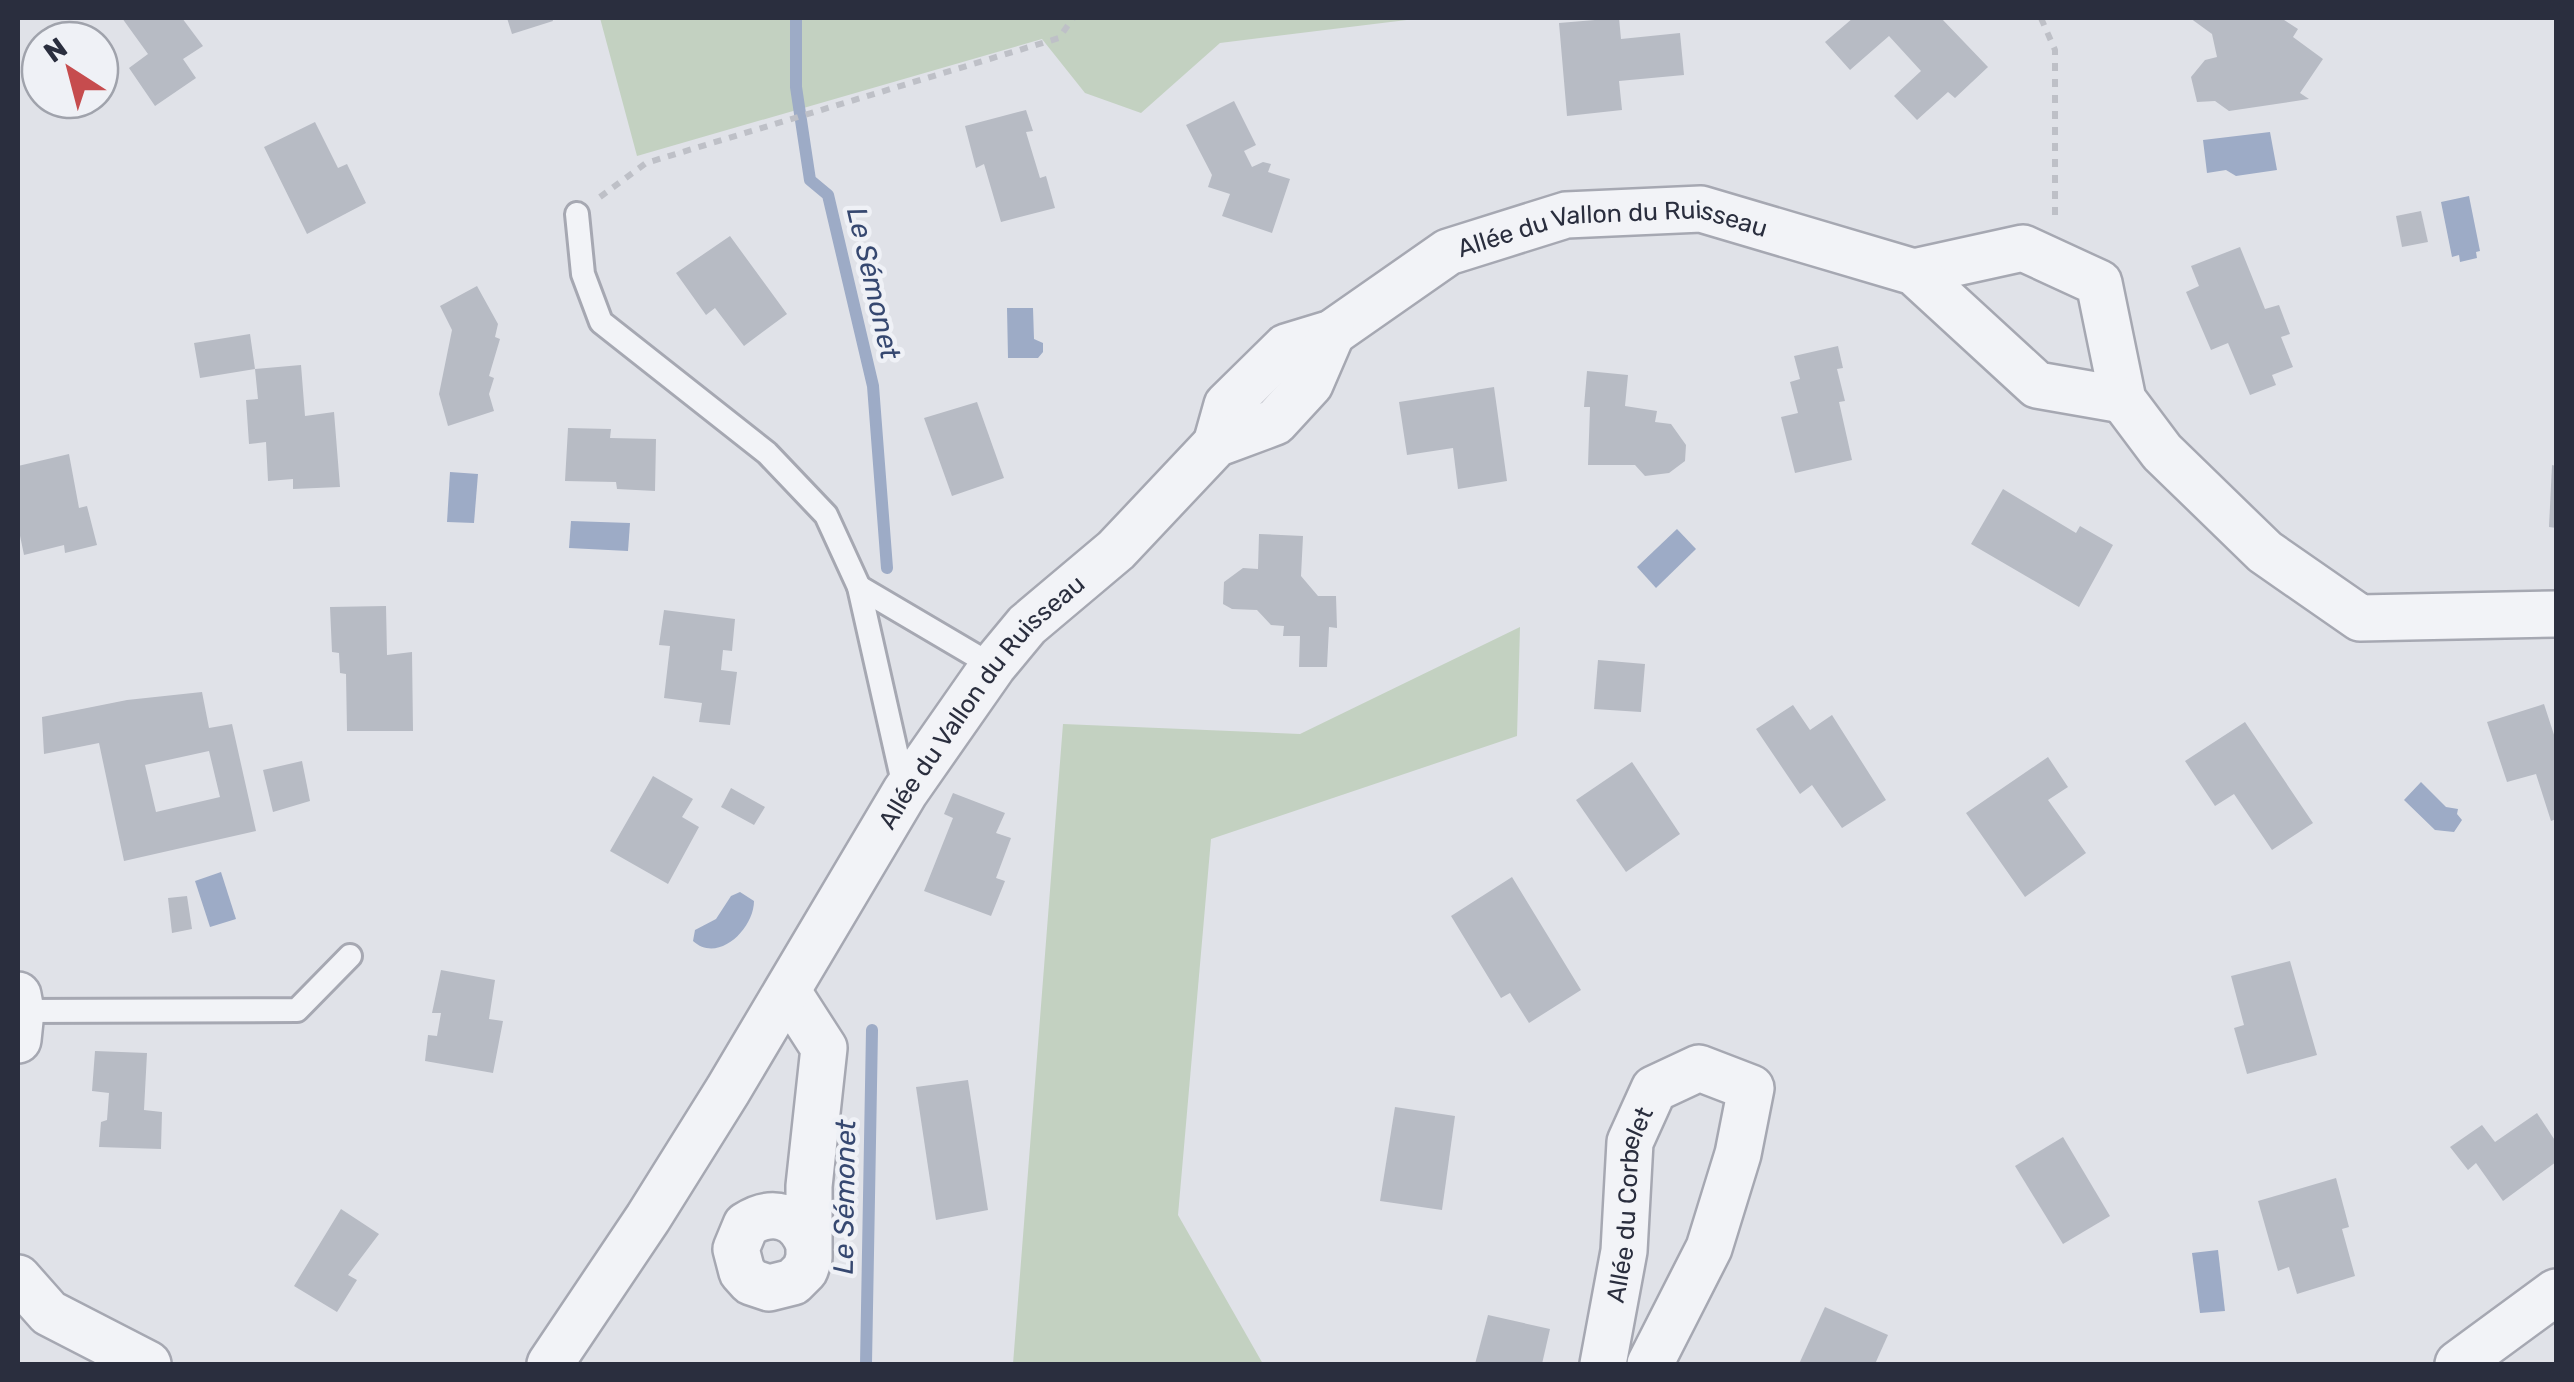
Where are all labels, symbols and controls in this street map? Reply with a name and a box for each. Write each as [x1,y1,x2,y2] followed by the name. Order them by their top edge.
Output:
[20,20,120,120] north arrow
[38,31,73,69] text: N
[1454,195,1771,263] street label: Allée du Vallon du Ruisseau
[840,204,907,364] water label: Le Sémonet
[873,569,1090,834] street label: Allée du Vallon du Ruisseau
[1601,1102,1659,1305] street label: Allée du Corbelet
[827,1118,862,1275] water label: Le Sémonet

